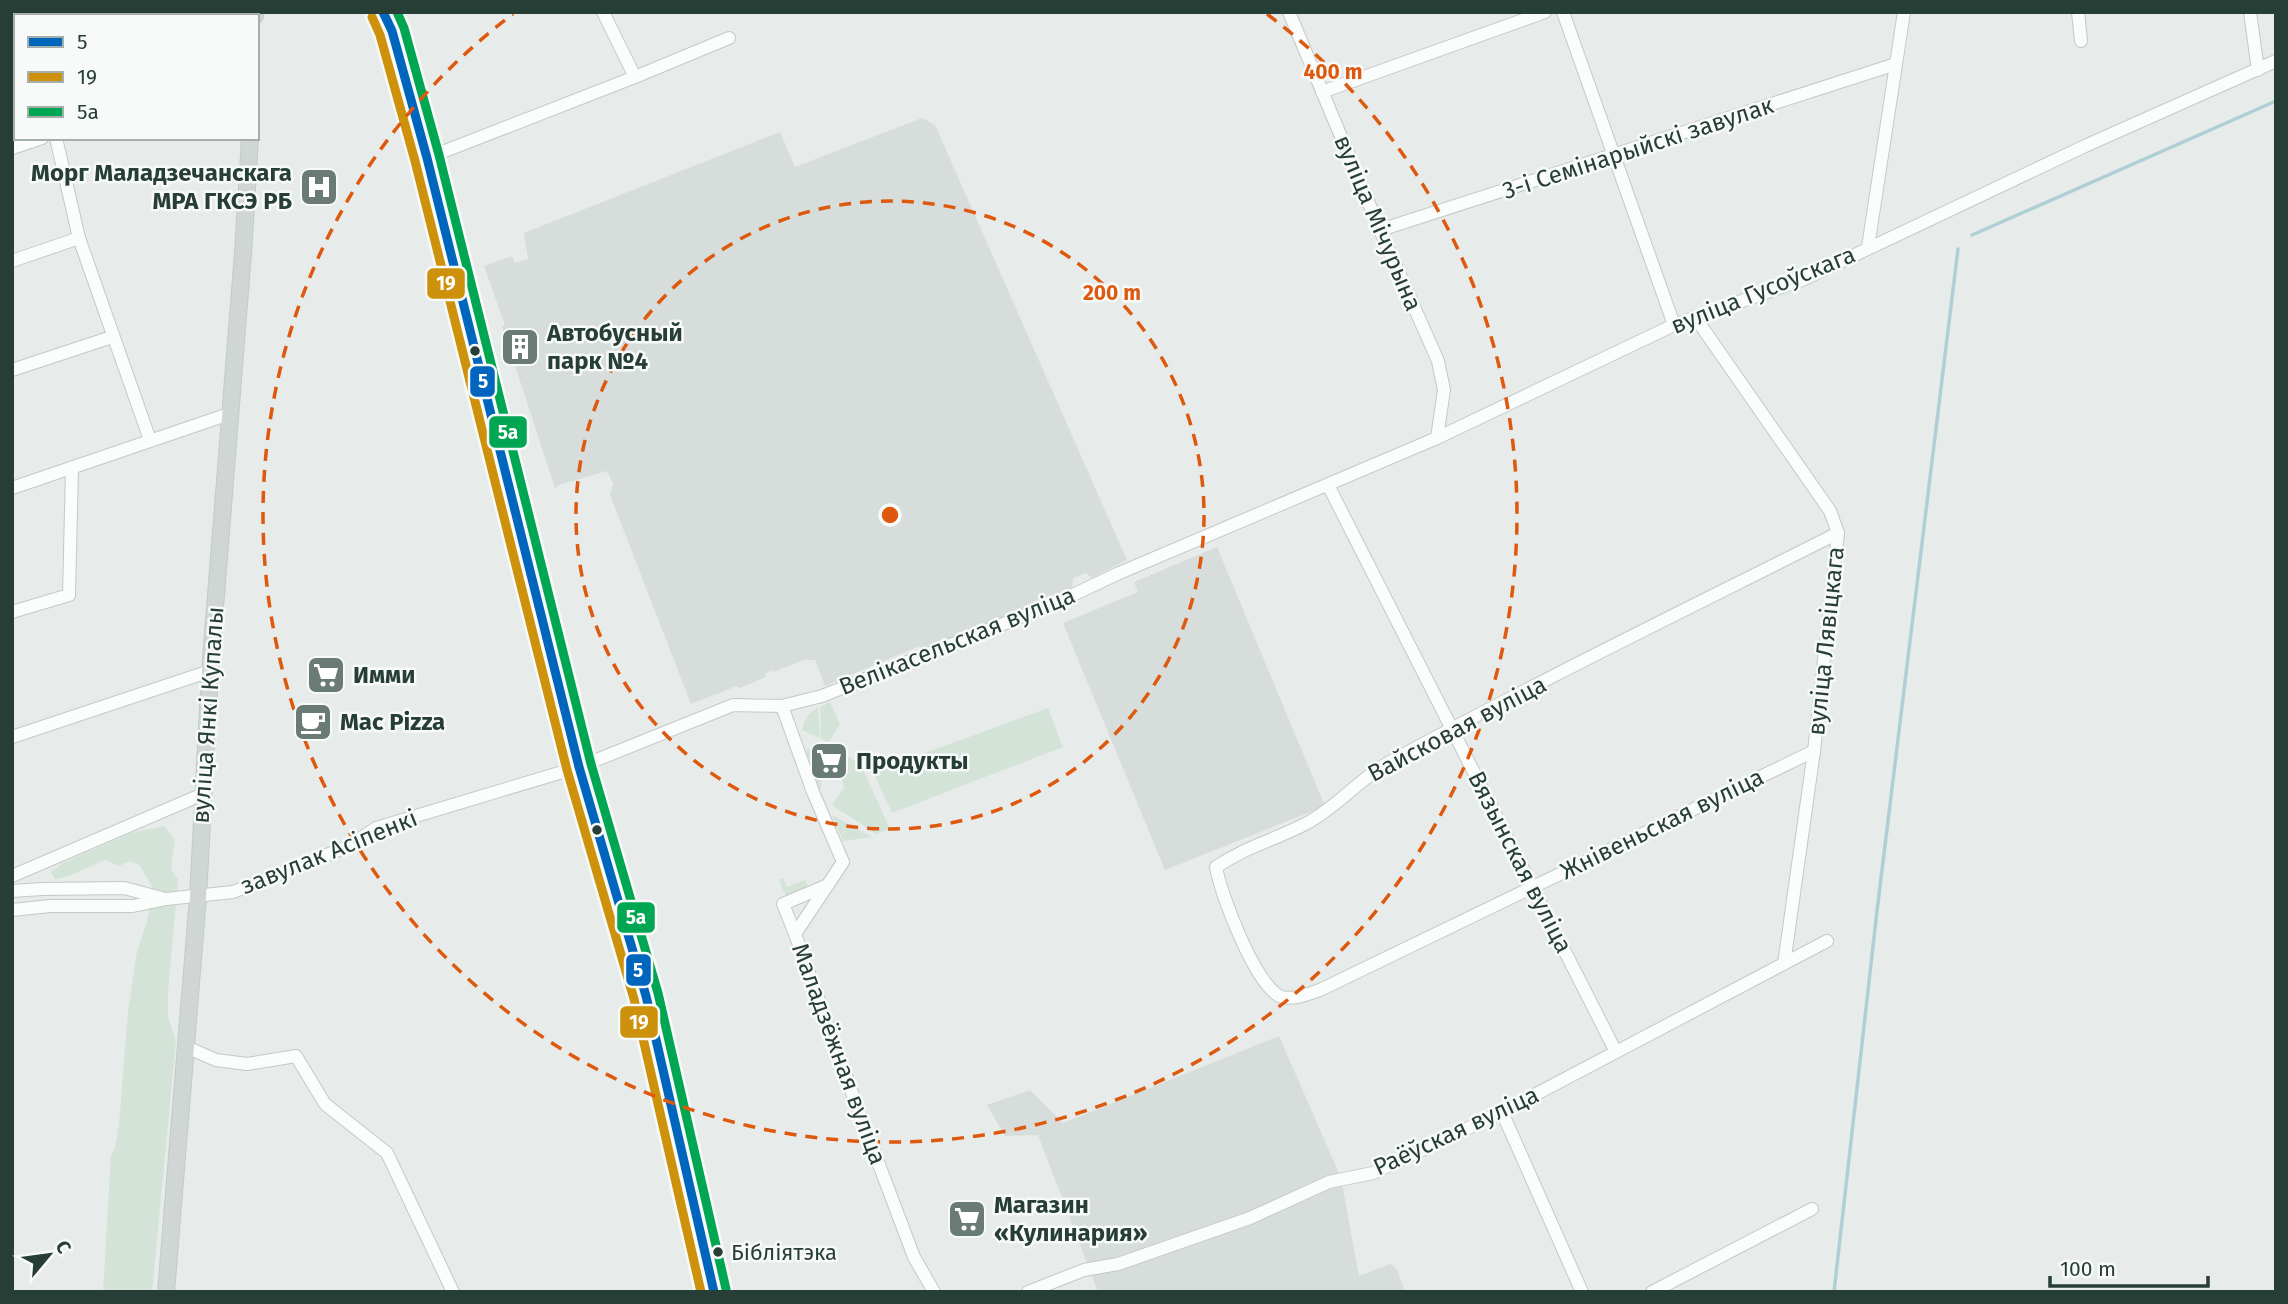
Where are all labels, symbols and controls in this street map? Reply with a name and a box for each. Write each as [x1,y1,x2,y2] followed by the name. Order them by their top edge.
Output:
[14,14,259,140] legend
[77,29,88,55] text: 5
[1303,59,1363,85] text: 400 m
[77,64,97,90] text: 19
[1499,91,1778,205] street label: 3-і Семінарыйскі завулак
[77,99,99,125] text: 5а
[1328,131,1428,315] street label: вуліца Мічурына
[31,159,292,215] place label: Морг Маладзечанскага МРА ГКСЭ РБ
[298,166,340,208] hospital icon: Морг Маладзечанскага МРА ГКСЭ РБ
[1667,240,1859,340] street label: вуліца Гусоўскага
[426,267,466,300] line badge: 19
[436,272,456,295] text: 19
[1083,280,1141,306] text: 200 m
[546,319,683,375] place label: Автобусный парк №4
[499,326,541,368] building icon: Автобусный парк №4
[468,344,482,358] unlabelled marker
[469,365,496,398] line badge: 5
[478,370,488,393] text: 5
[488,415,528,449] line badge: 5а
[498,421,518,444] text: 5а
[878,503,902,527] centre of rings
[1802,545,1850,737] street label: вуліца Лявіцкага
[835,581,1079,701] street label: Велікасельская вуліца
[186,606,230,824] street label: вуліца Янкі Купалы
[305,654,347,696] supermarket icon: Имми
[353,661,415,689] place label: Имми
[1363,670,1551,788] street label: Вайсковая вуліца
[292,701,334,743] cafe icon: Mac Pizza
[340,708,445,736] place label: Mac Pizza
[808,740,850,782] supermarket icon: Продукты
[856,747,969,775] place label: Продукты
[1556,763,1768,885] street label: Жнівеньская вуліца
[1462,766,1578,958] street label: Вязынская вуліца
[237,804,421,900] street label: завулак Асіпенкі
[590,823,604,837] unlabelled marker
[616,901,656,934] line badge: 5а
[626,906,646,929] text: 5а
[786,940,892,1168] street label: Маладзёжная вуліца
[625,953,652,987] line badge: 5
[633,959,643,982] text: 5
[619,1005,659,1039] line badge: 19
[629,1011,649,1034] text: 19
[1369,1080,1543,1182] street label: Раёўская вуліца
[994,1191,1148,1247] place label: Магазин «Кулинария»
[946,1198,988,1240] supermarket icon: Магазин «Кулинария»
[14,1220,84,1290] north arrow
[51,1237,76,1257] text: С
[731,1239,837,1266] place label: Бібліятэка
[2050,1244,2208,1288] scale bar
[711,1245,725,1259] marker: Бібліятэка
[2060,1256,2116,1282] text: 100 m

